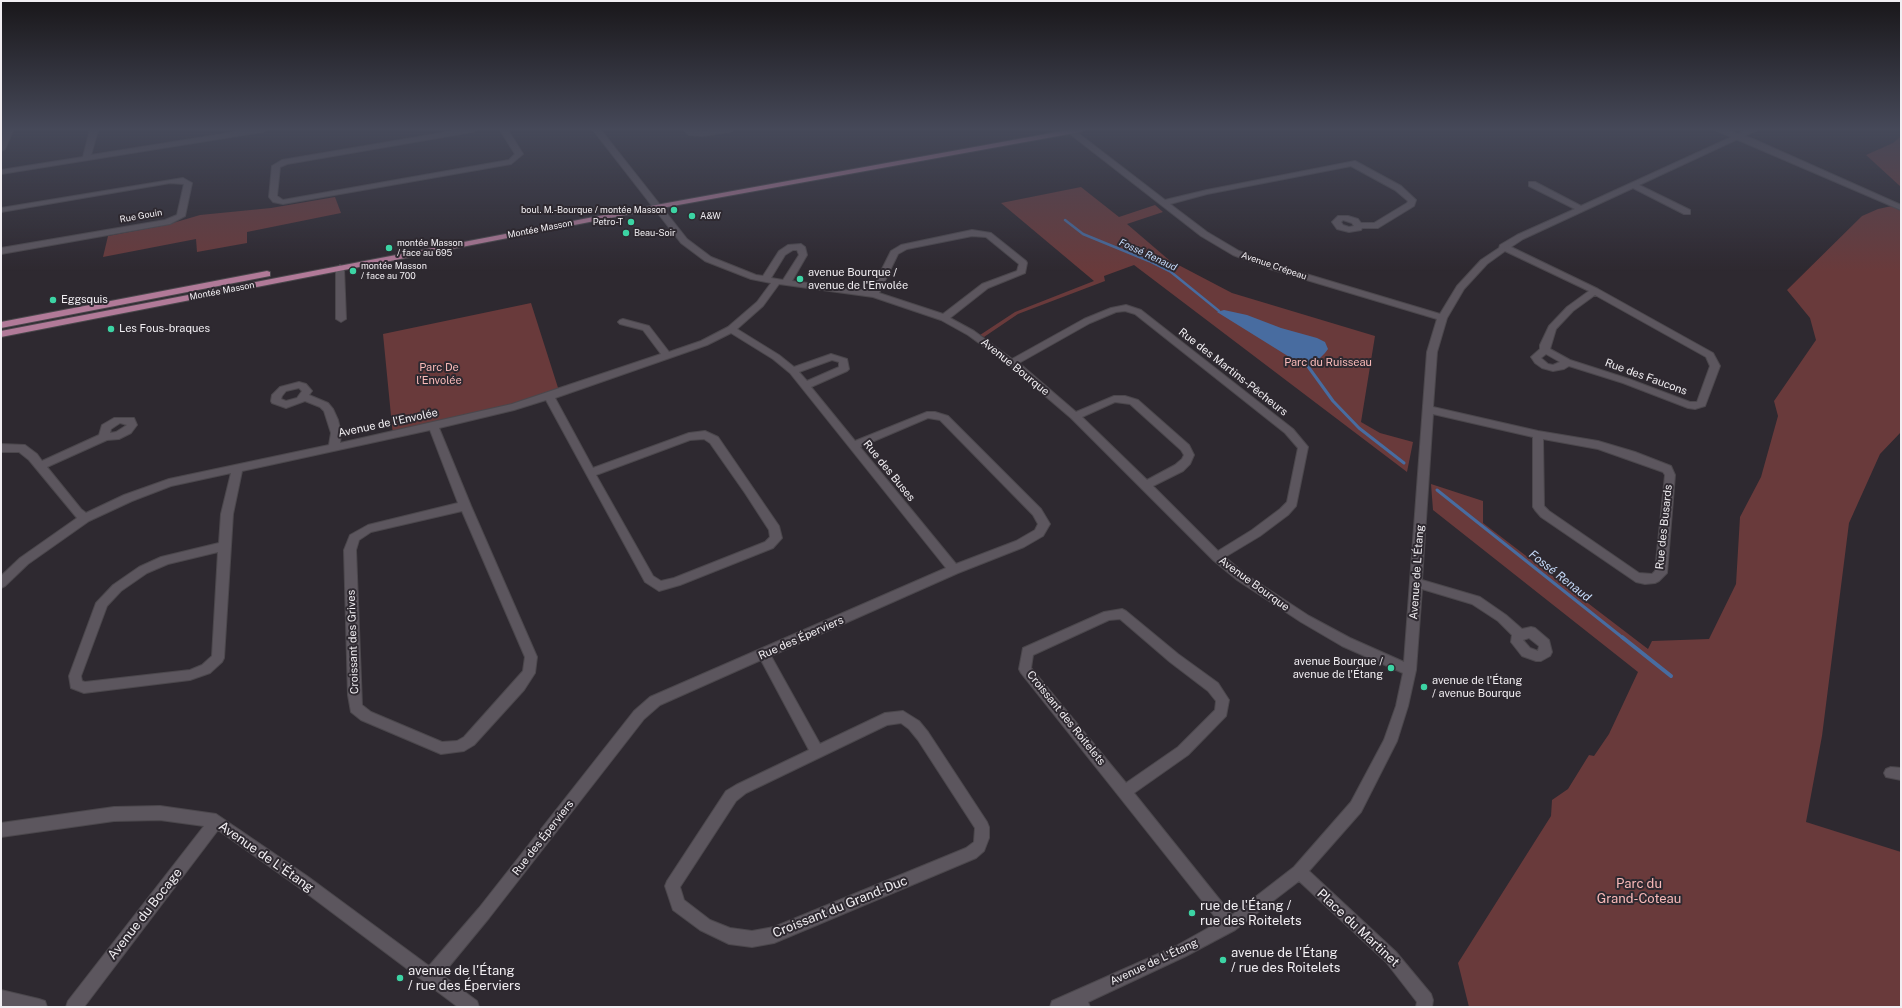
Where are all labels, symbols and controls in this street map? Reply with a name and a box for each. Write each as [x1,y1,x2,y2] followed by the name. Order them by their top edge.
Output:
[521,205,666,215] place label: boul. M.-Bourque / montée Masson
[669,205,679,215] marker: boul. M.-Bourque / montée Masson
[119,207,163,225] street label: Rue Gouin
[687,211,697,221] marker: A&W
[700,211,721,221] place label: A&W
[507,217,573,241] street label: Montée Masson
[593,217,623,227] place label: Petro-T
[626,217,636,227] marker: Petro-T
[621,228,631,238] marker: Beau-Soir
[634,228,675,238] place label: Beau-Soir
[1117,236,1179,274] water label: Fossé Renaud
[397,238,463,259] place label: montée Masson / face au 695
[384,243,394,253] marker: montée Masson / face au 695
[1240,250,1308,282] street label: Avenue Crépeau
[361,261,427,282] place label: montée Masson / face au 700
[348,266,358,276] marker: montée Masson / face au 700
[808,266,908,292] place label: avenue Bourque / avenue de l'Envolée
[795,274,805,284] marker: avenue Bourque / avenue de l'Envolée
[189,279,255,303] street label: Montée Masson
[61,293,108,307] place label: Eggsquis
[48,295,58,305] marker: Eggsquis
[119,322,210,336] place label: Les Fous-braques
[106,324,116,334] marker: Les Fous-braques
[1176,325,1290,419] street label: Rue des Martins-Pêcheurs
[978,335,1052,399] street label: Avenue Bourque
[1284,356,1372,370] park label: Parc du Ruisseau
[1603,356,1689,398] street label: Rue des Faucons
[416,361,462,387] park label: Parc De l’Envolée
[337,406,439,440] street label: Avenue de l'Envolée
[860,438,918,504] street label: Rue des Buses
[1653,484,1675,570] street label: Rue des Busards
[1407,524,1427,620] street label: Avenue de L'Étang
[1526,547,1594,605] water label: Fossé Renaud
[1216,554,1292,614] street label: Avenue Bourque
[345,590,361,694] street label: Croissant des Grives
[756,613,846,663] street label: Rue des Éperviers
[1293,655,1383,681] place label: avenue Bourque / avenue de l'Étang
[1386,663,1396,673] marker: avenue Bourque / avenue de l'Étang
[1024,668,1108,768] street label: Croissant des Roitelets
[1432,674,1522,700] place label: avenue de l'Étang / avenue Bourque
[1419,682,1429,692] marker: avenue de l'Étang / avenue Bourque
[510,798,576,878] street label: Rue des Éperviers
[216,818,316,896] street label: Avenue de L'Étang
[104,865,186,963] street label: Avenue du Bocage
[770,873,910,941] street label: Croissant du Grand-Duc
[1597,876,1681,907] park label: Parc du Grand-Coteau
[1314,886,1402,970] street label: Place du Martinet
[1200,898,1302,929] place label: rue de l'Étang / rue des Roitelets
[1187,908,1197,918] marker: rue de l'Étang / rue des Roitelets
[1108,936,1200,988] street label: Avenue de L'Étang
[1231,945,1340,976] place label: avenue de l'Étang / rue des Roitelets
[1218,955,1228,965] marker: avenue de l'Étang / rue des Roitelets
[408,963,521,994] place label: avenue de l'Étang / rue des Éperviers
[395,973,405,983] marker: avenue de l'Étang / rue des Éperviers

